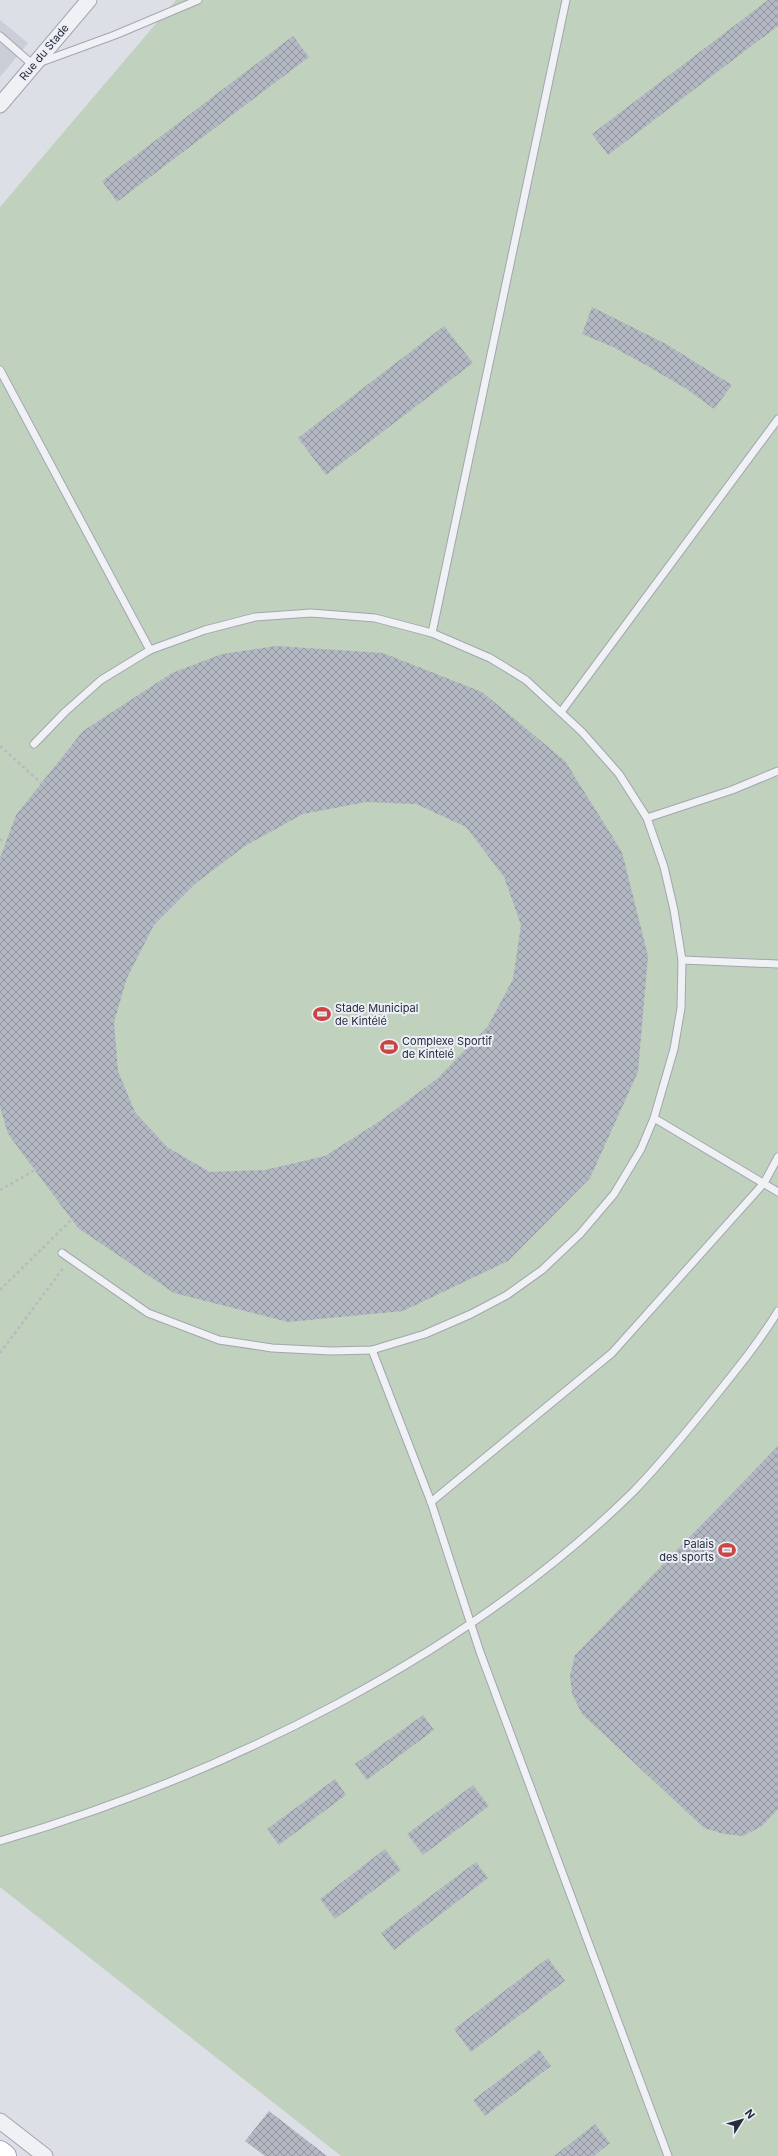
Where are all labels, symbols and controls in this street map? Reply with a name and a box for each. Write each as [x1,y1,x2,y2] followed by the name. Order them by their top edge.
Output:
[16,21,72,83] street label: Rue du Stade
[335,1001,418,1028] place label: Stade Municipal de Kintélé
[312,1004,332,1024] sports icon: Stade Municipal de Kintélé
[402,1034,492,1061] place label: Complexe Sportif de Kintelé
[379,1037,399,1057] sports icon: Complexe Sportif de Kintelé
[659,1537,714,1564] place label: Palais des sports
[717,1540,737,1560] sports icon: Palais des sports
[722,2100,762,2140] north arrow
[742,2106,758,2122] text: N

